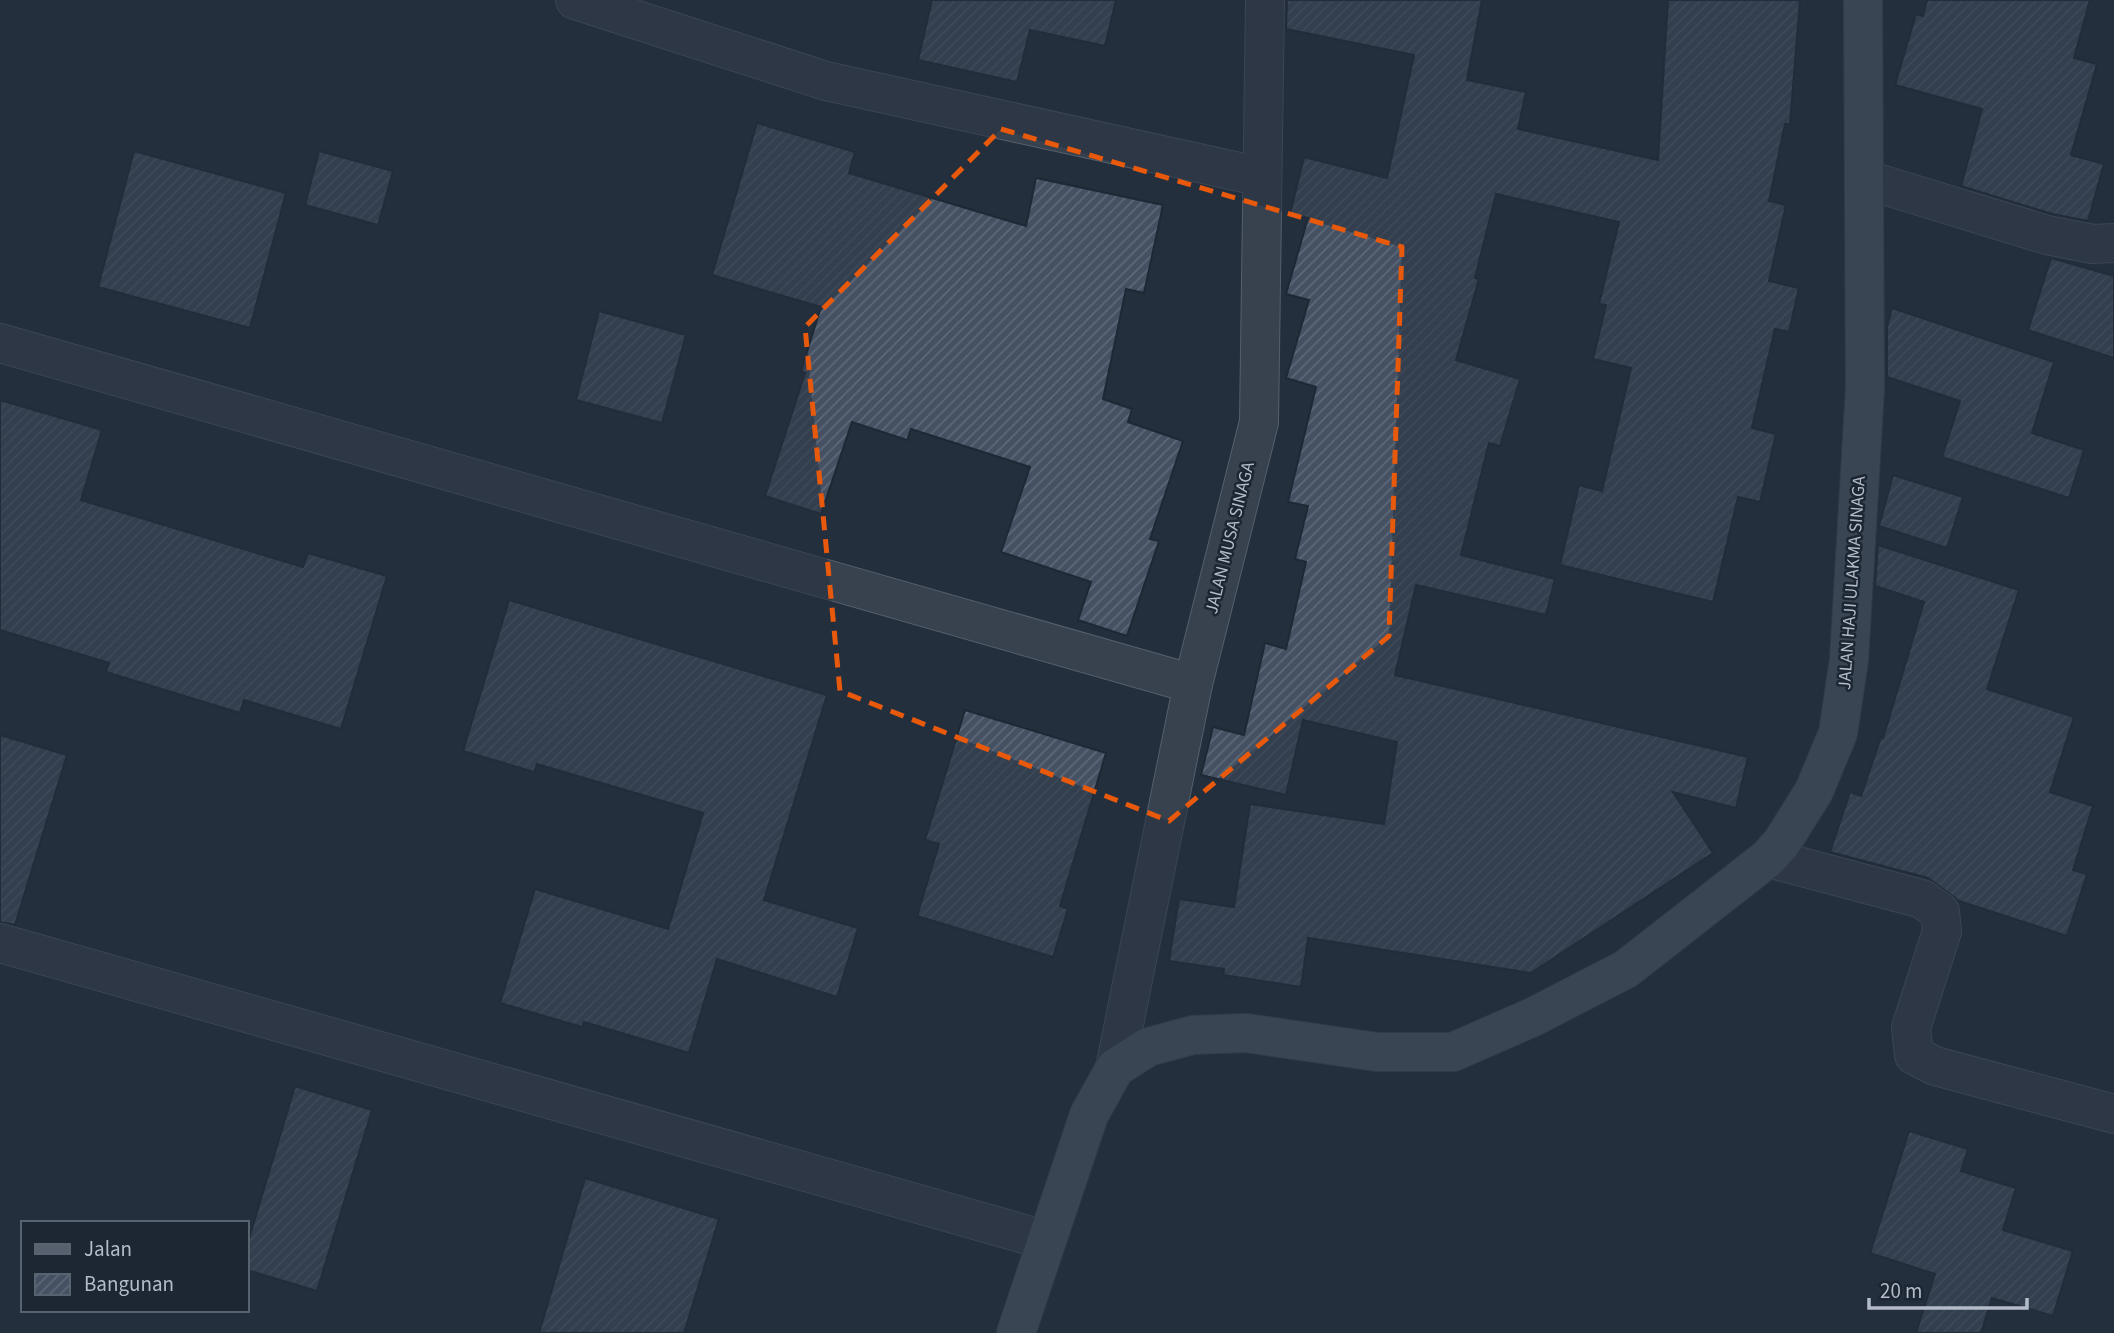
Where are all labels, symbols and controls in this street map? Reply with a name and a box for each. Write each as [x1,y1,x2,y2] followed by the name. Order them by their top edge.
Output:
[1199,459,1261,617] street label: JALAN MUSA SINAGA
[1832,475,1872,691] street label: JALAN HAJI ULAKMA SINAGA
[21,1221,248,1312] legend
[84,1234,132,1264] text: Jalan
[1869,1266,2026,1310] scale bar
[84,1269,174,1299] text: Bangunan
[1880,1276,1922,1306] text: 20 m

